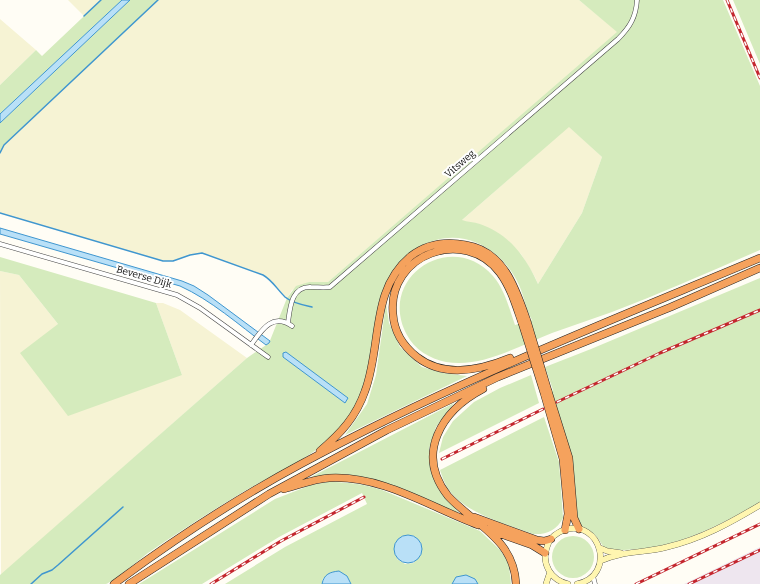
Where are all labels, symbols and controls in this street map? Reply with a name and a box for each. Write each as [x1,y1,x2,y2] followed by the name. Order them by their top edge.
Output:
[442,147,478,180] street label: Vitsweg
[115,263,173,291] street label: Beverse Dijk

